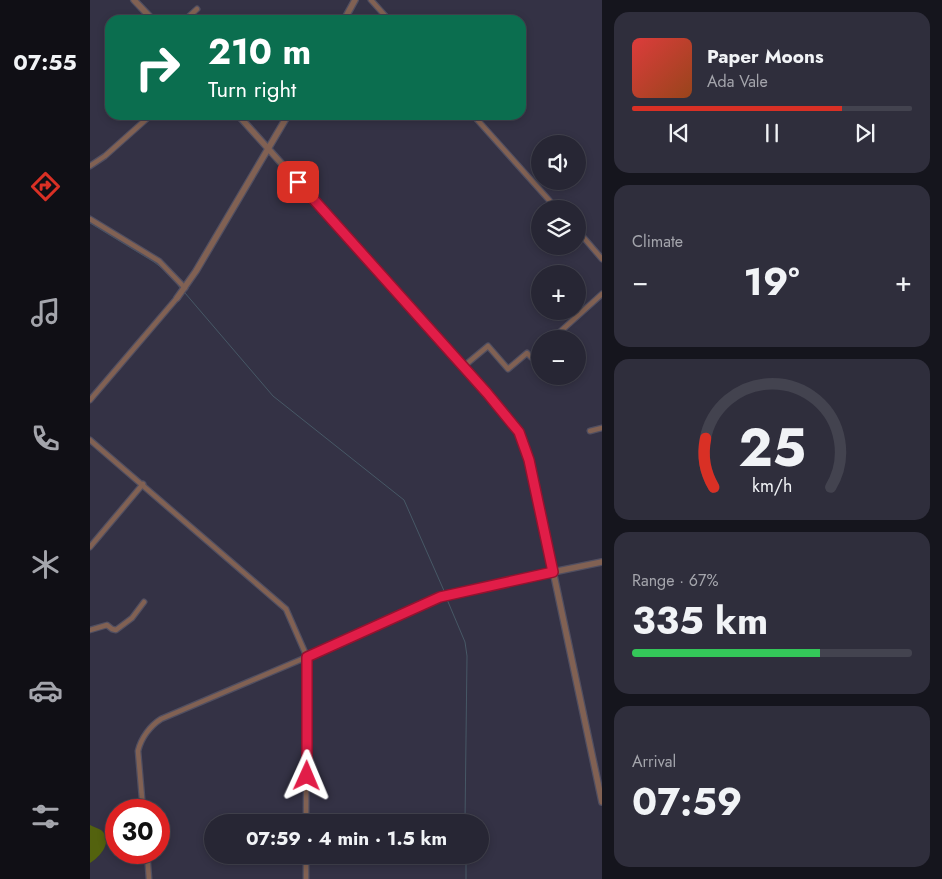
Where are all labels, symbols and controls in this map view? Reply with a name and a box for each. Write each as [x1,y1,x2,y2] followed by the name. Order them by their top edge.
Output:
[208,27,311,77] text: 210 m
[125,35,190,100] icon: right
[707,43,824,70] text: Paper Moons
[13,46,77,78] text: 07:55
[707,70,768,93] text: Ada Vale
[208,73,296,105] text: Turn right
[665,119,693,147] icon: previous
[758,119,786,147] icon: pause
[851,119,879,147] icon: next
[531,135,586,385] map controls
[531,135,586,190] button: sound
[277,161,319,203] pin
[284,168,312,196] icon: arrive
[28,169,63,204] icon: directions
[531,200,586,255] button: layers
[632,230,683,253] text: Climate
[744,254,800,309] text: 19°
[632,261,649,302] text: −
[895,261,912,302] text: +
[531,265,586,320] button: +
[28,295,63,330] icon: music
[531,330,586,385] button: −
[738,410,806,486] text: 25
[28,421,63,456] icon: phone
[752,473,792,499] text: km/h
[28,547,63,582] icon: climate
[632,569,718,592] text: Range · 67%
[632,593,768,648] text: 335 km
[28,673,63,708] icon: car
[280,749,332,801] position arrow
[632,750,676,773] text: Arrival
[632,774,742,829] text: 07:59
[28,799,63,834] icon: filters
[105,799,170,864] speed limit sign: 30
[246,825,447,852] text: 07:59 · 4 min · 1.5 km

